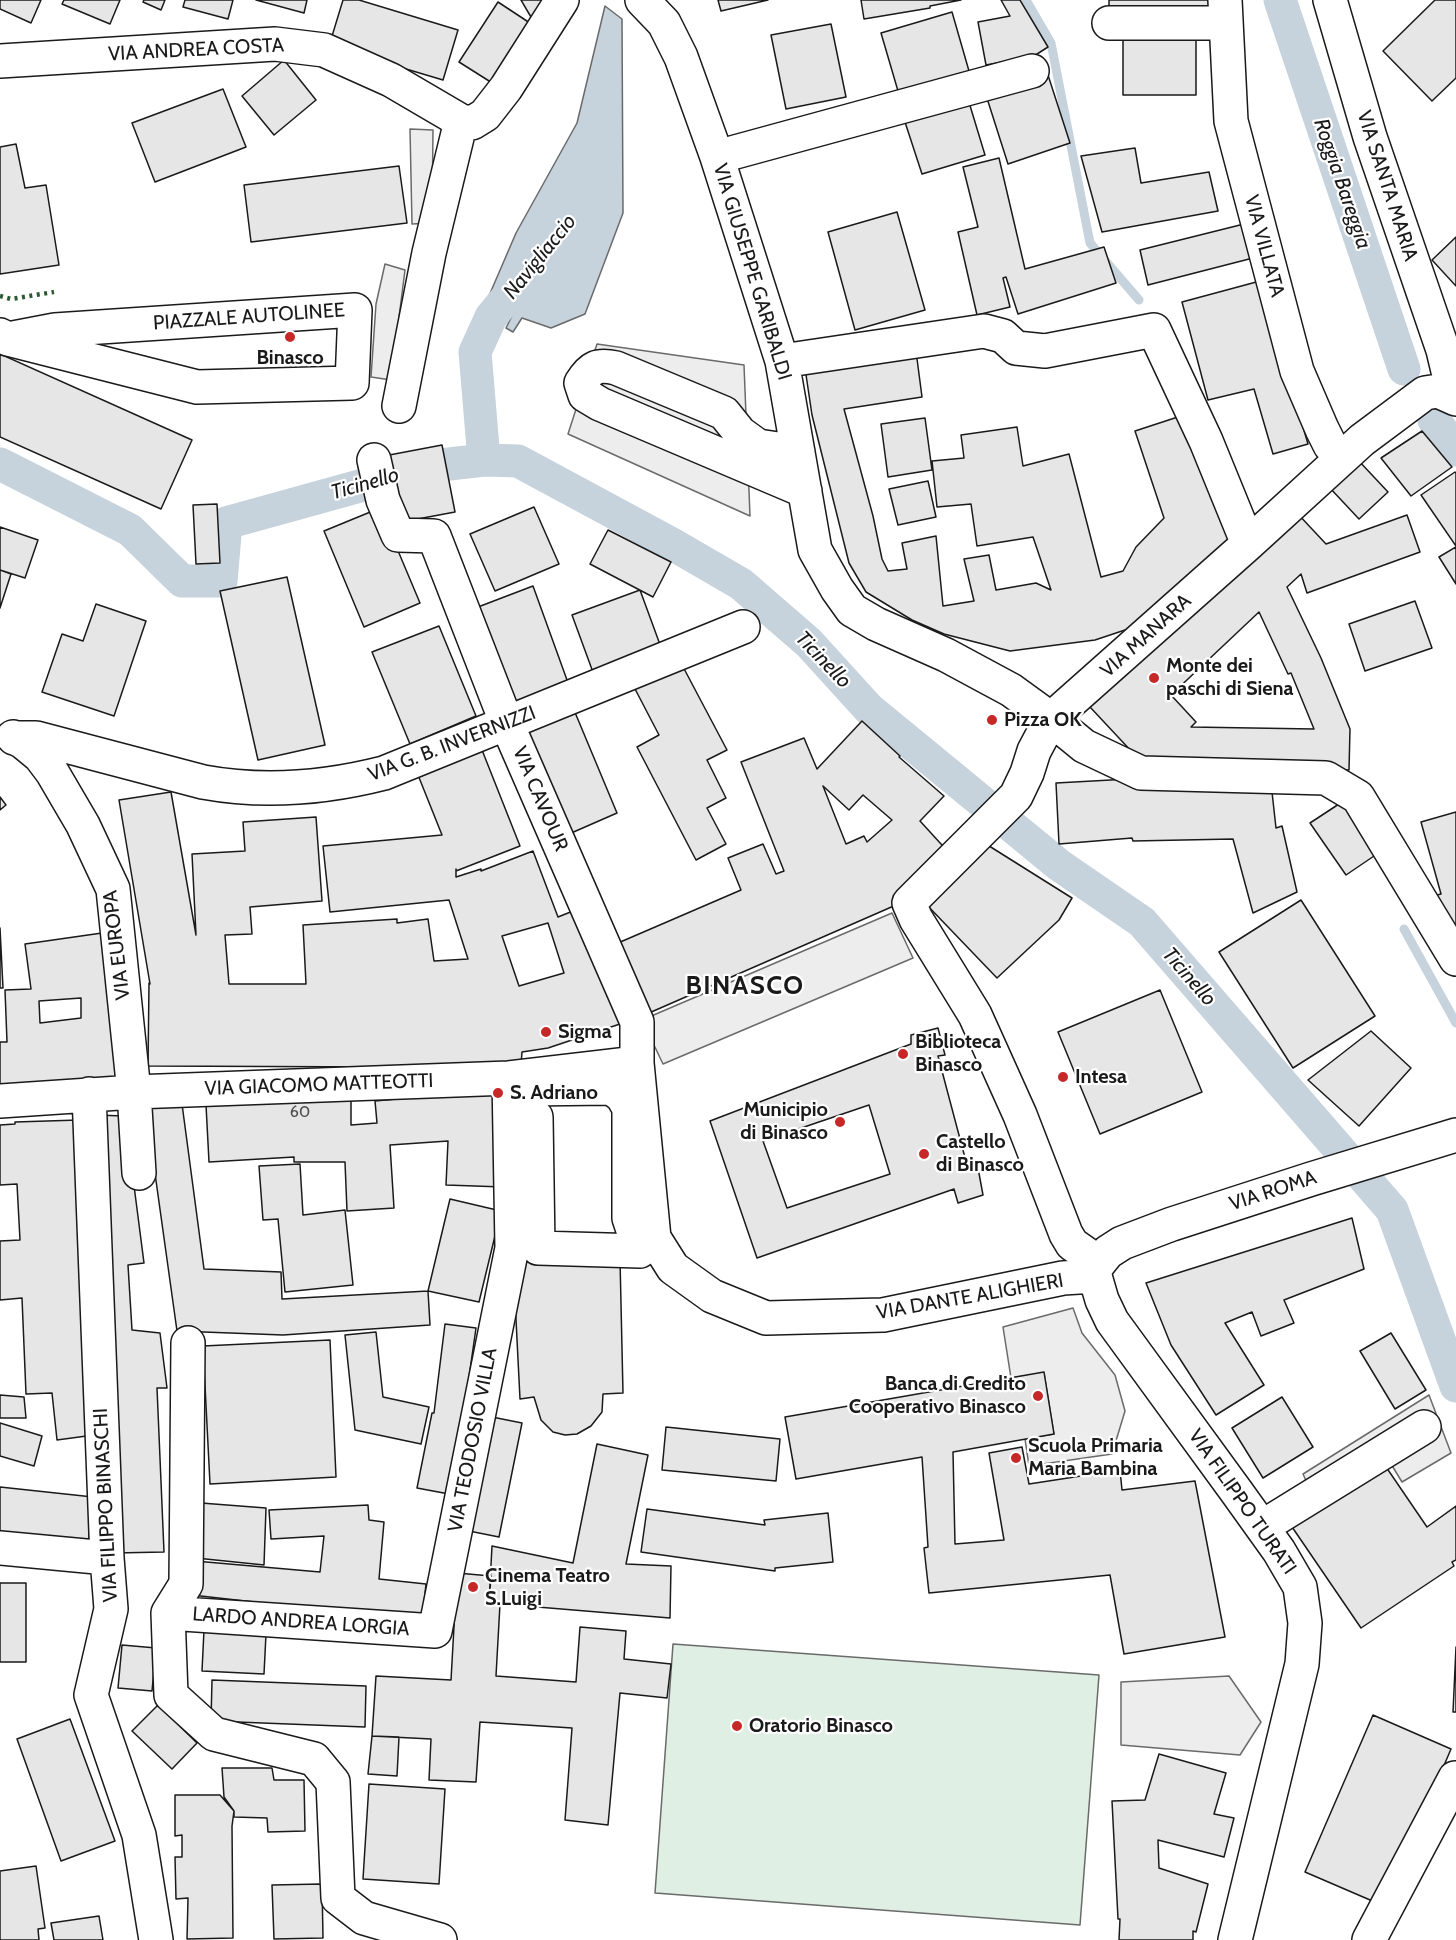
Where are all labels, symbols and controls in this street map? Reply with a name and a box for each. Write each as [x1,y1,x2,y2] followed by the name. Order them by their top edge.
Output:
[107,33,285,67] street label: VIA ANDREA COSTA
[1351,108,1423,264] street label: VIA SANTA MARIA
[1308,116,1376,252] water label: Roggia Bareggia
[708,161,796,383] street label: VIA GIUSEPPE GARIBALDI
[1239,192,1289,300] street label: VIA VILLATA
[498,210,582,304] water label: Navigliaccio
[152,298,346,336] street label: PIAZZALE AUTOLINEE
[283,330,297,344] marker: Binasco
[256,346,324,370] place label: Binasco
[328,462,402,506] water label: Ticinello
[1096,589,1196,683] street label: VIA MANARA
[790,626,856,694] water label: Ticinello
[1166,654,1294,701] place label: Monte dei paschi di Siena
[1147,671,1161,685] marker: Monte dei paschi di Siena
[365,701,539,787] street label: VIA G. B. INVERNIZZI
[1004,708,1082,732] place label: Pizza OK
[985,713,999,727] marker: Pizza OK
[507,743,573,855] street label: VIA CAVOUR
[98,889,136,1001] street label: VIA EUROPA
[1157,943,1221,1011] water label: Ticinello
[685,970,805,1002] district label: BINASCO
[558,1020,612,1044] place label: Sigma
[539,1025,553,1039] marker: Sigma
[915,1030,1001,1077] place label: Biblioteca Binasco
[896,1047,910,1061] marker: Biblioteca Binasco
[1075,1065,1127,1089] place label: Intesa
[204,1069,434,1101] street label: VIA GIACOMO MATTEOTTI
[1056,1070,1070,1084] marker: Intesa
[510,1081,598,1105] place label: S. Adriano
[491,1086,505,1100] marker: S. Adriano
[740,1098,828,1145] place label: Municipio di Binasco
[290,1102,310,1122] house number: 60
[833,1115,847,1129] marker: Municipio di Binasco
[936,1130,1024,1177] place label: Castello di Binasco
[917,1147,931,1161] marker: Castello di Binasco
[1226,1166,1320,1216] street label: VIA ROMA
[875,1269,1065,1325] street label: VIA DANTE ALIGHIERI
[443,1346,503,1534] street label: VIA TEODOSIO VILLA
[849,1372,1026,1419] place label: Banca di Credito Cooperativo Binasco
[1031,1389,1045,1403] marker: Banca di Credito Cooperativo Binasco
[89,1407,123,1603] street label: VIA FILIPPO BINASCHI
[1183,1425,1301,1579] street label: VIA FILIPPO TURATI
[1028,1434,1163,1481] place label: Scuola Primaria Maria Bambina
[1009,1451,1023,1465] marker: Scuola Primaria Maria Bambina
[485,1564,610,1611] place label: Cinema Teatro S.Luigi
[466,1580,480,1594] marker: Cinema Teatro S.Luigi
[192,1602,410,1642] street label: LARDO ANDREA LORGIA
[749,1714,893,1738] place label: Oratorio Binasco
[730,1719,744,1733] marker: Oratorio Binasco

